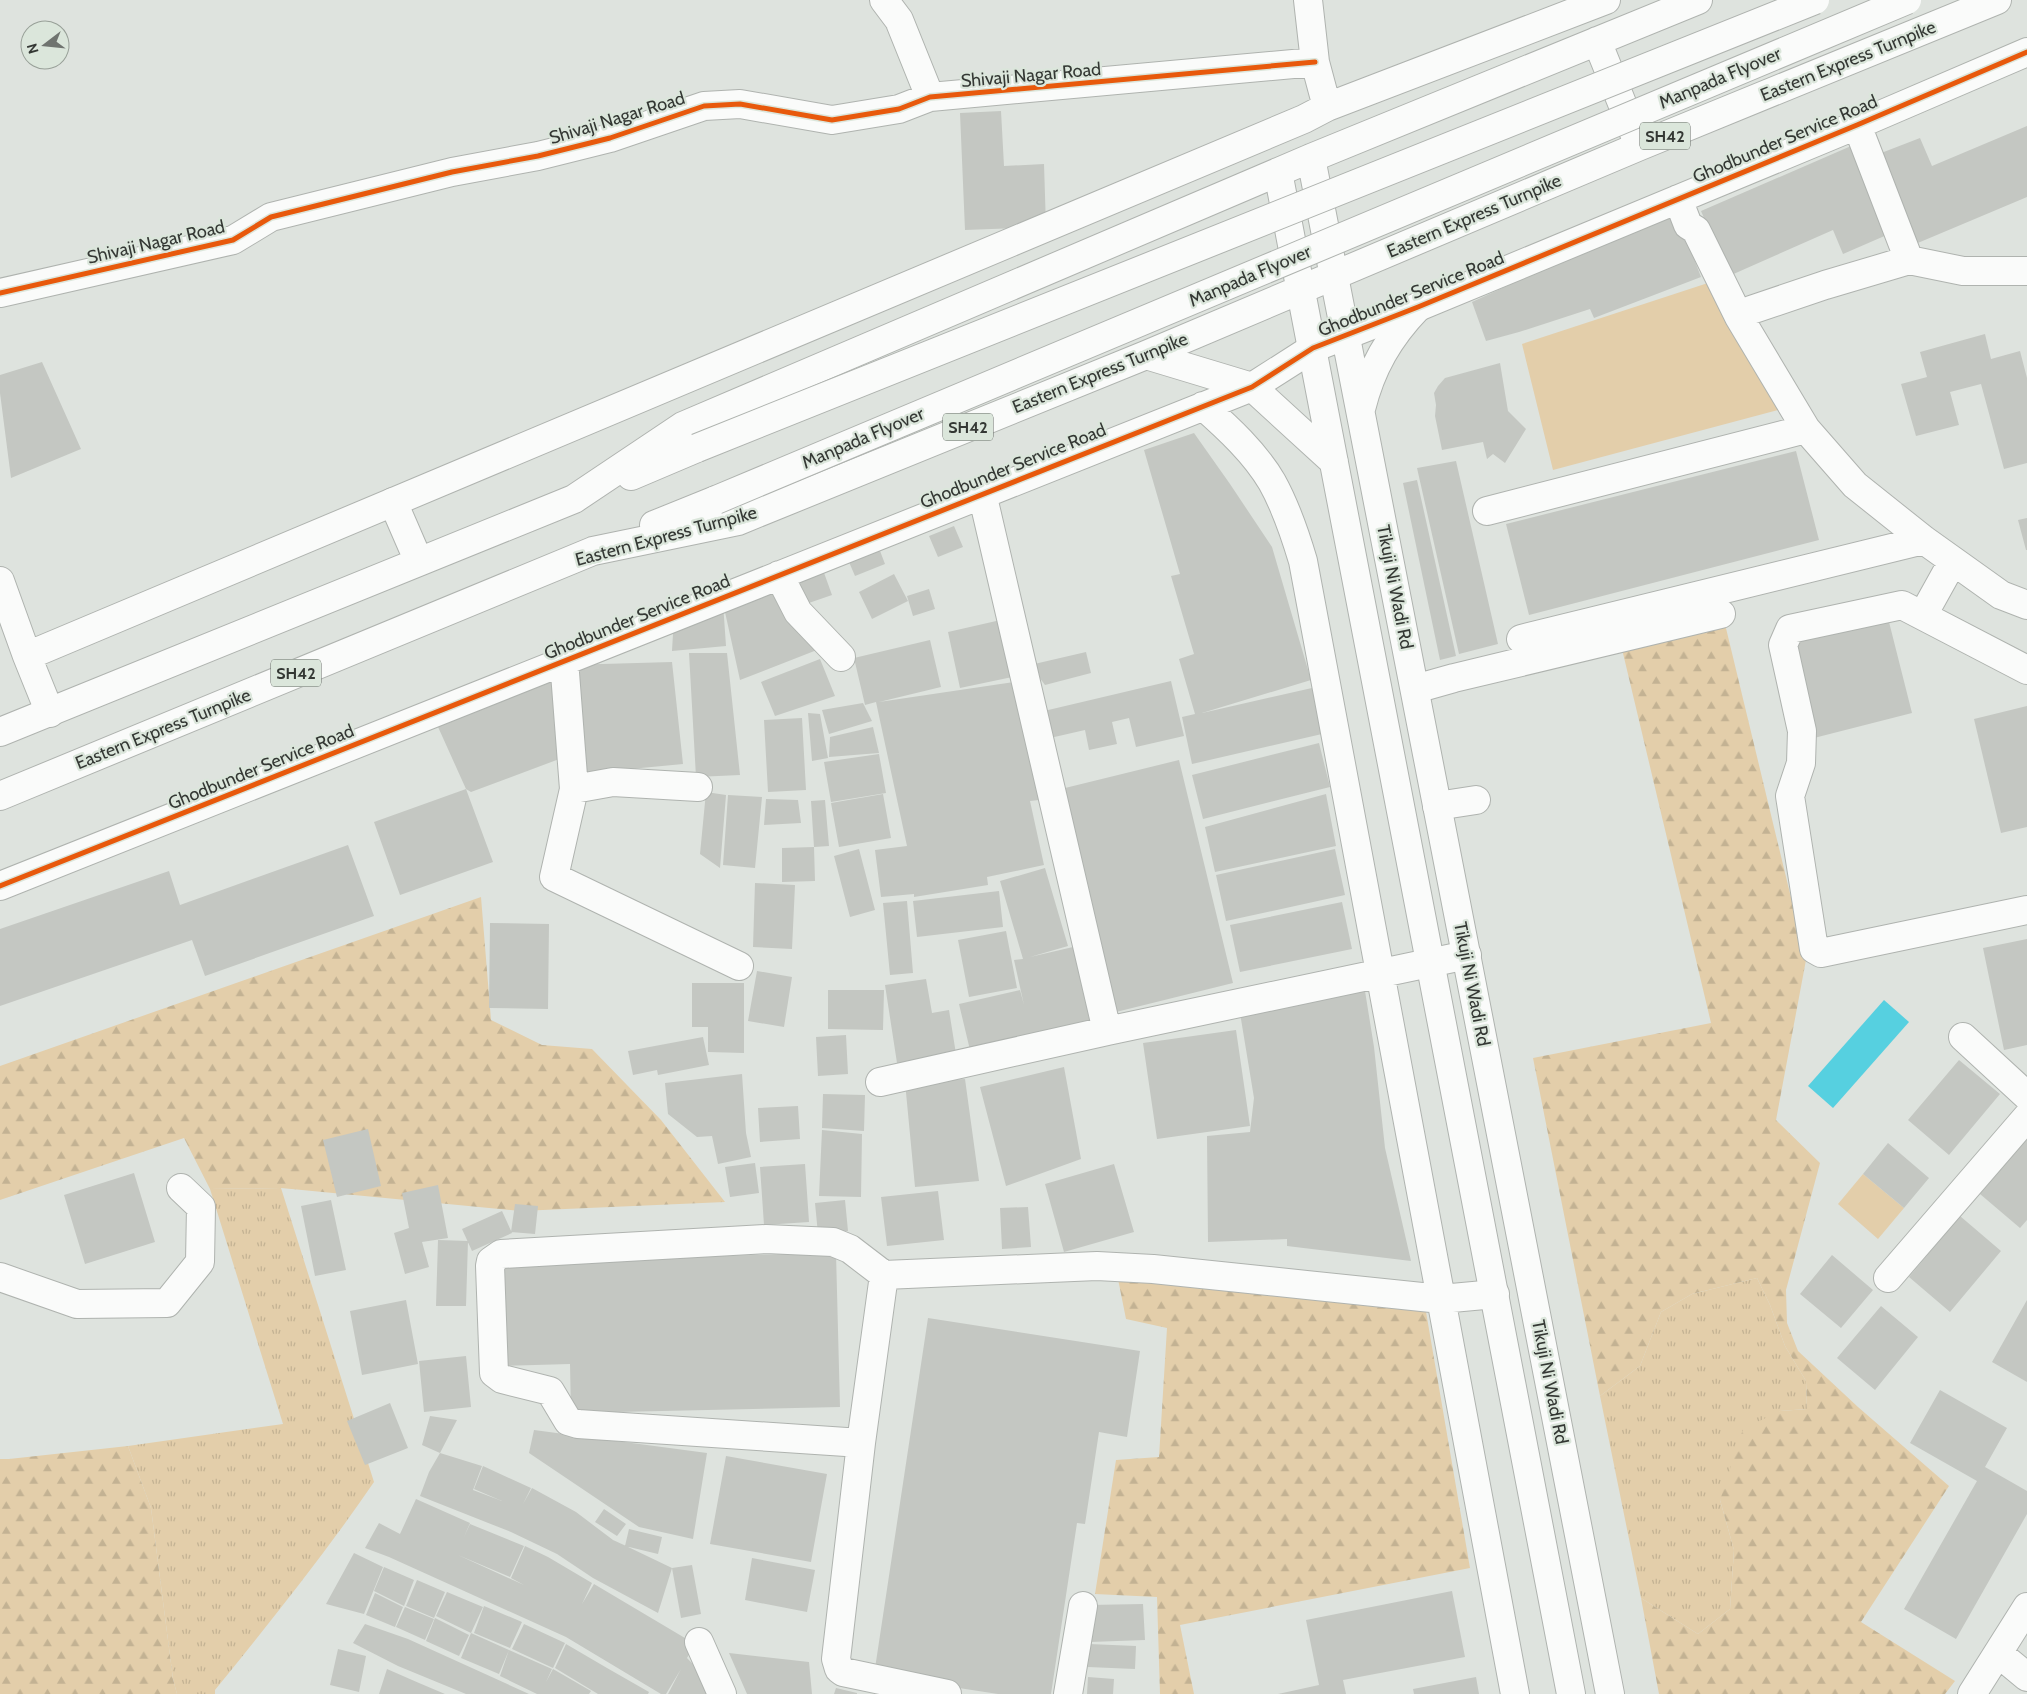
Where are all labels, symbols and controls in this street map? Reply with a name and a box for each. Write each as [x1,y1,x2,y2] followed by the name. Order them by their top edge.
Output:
[1757,16,1939,106] street label: Eastern Express Turnpike
[20,20,70,70] north arrow
[22,41,43,56] text: N
[1656,42,1785,114] street label: Manpada Flyover
[960,58,1102,92] street label: Shivaji Nagar Road
[547,87,687,149] street label: Shivaji Nagar Road
[1689,90,1881,188] street label: Ghodbunder Service Road
[1640,122,1690,150] road number: SH42
[1384,169,1564,263] street label: Eastern Express Turnpike
[85,215,227,269] street label: Shivaji Nagar Road
[1186,240,1315,312] street label: Manpada Flyover
[1315,247,1507,341] street label: Ghodbunder Service Road
[1009,328,1191,418] street label: Eastern Express Turnpike
[799,402,928,474] street label: Manpada Flyover
[943,414,993,441] road number: SH42
[917,419,1109,513] street label: Ghodbunder Service Road
[573,501,759,571] street label: Eastern Express Turnpike
[1372,523,1418,651] street label: Tikuji Ni Wadi Rd
[541,570,733,664] street label: Ghodbunder Service Road
[271,660,321,686] road number: SH42
[72,684,254,774] street label: Eastern Express Turnpike
[165,720,357,814] street label: Ghodbunder Service Road
[1449,920,1495,1048] street label: Tikuji Ni Wadi Rd
[1527,1318,1573,1446] street label: Tikuji Ni Wadi Rd

